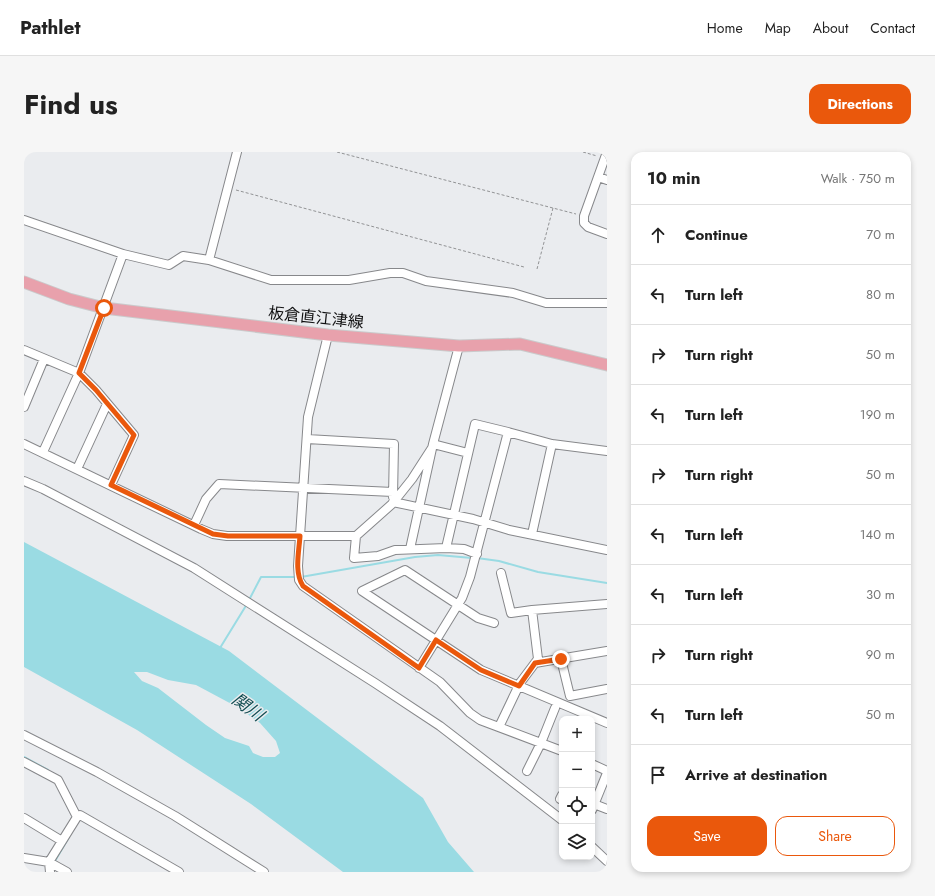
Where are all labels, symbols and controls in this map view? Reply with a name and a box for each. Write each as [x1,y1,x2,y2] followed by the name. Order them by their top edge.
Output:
[20,14,80,41] text: Pathlet
[707,18,743,38] text: Home
[765,18,791,38] text: Map
[813,18,848,38] text: About
[870,18,915,38] text: Contact
[24,84,118,125] text: Find us
[809,84,911,124] button: Directions
[647,166,700,190] text: 10 min
[821,169,895,188] text: Walk · 750 m
[647,224,669,246] icon: ahead
[685,224,748,246] text: Continue
[866,225,895,244] text: 70 m
[647,284,669,306] icon: left
[685,284,743,306] text: Turn left
[866,285,895,304] text: 80 m
[95,299,113,317] route start
[267,301,365,334] street label: 板倉直江津線
[647,344,669,366] icon: right
[685,344,753,366] text: Turn right
[866,345,895,364] text: 50 m
[647,404,669,426] icon: left
[685,404,743,426] text: Turn left
[860,405,895,424] text: 190 m
[647,464,669,486] icon: right
[685,464,753,486] text: Turn right
[866,465,895,484] text: 50 m
[647,524,669,546] icon: left
[685,524,743,546] text: Turn left
[860,525,895,544] text: 140 m
[647,584,669,606] icon: left
[685,584,743,606] text: Turn left
[866,585,895,604] text: 30 m
[647,644,669,666] icon: right
[685,644,753,666] text: Turn right
[866,645,895,664] text: 90 m
[552,650,570,668] route end
[227,687,270,728] water label: 関川
[647,704,669,726] icon: left
[685,704,743,726] text: Turn left
[866,705,895,724] text: 50 m
[559,716,595,860] map controls
[559,716,595,752] button: +
[559,752,595,788] button: −
[647,764,669,786] icon: arrive
[685,764,827,786] text: Arrive at destination
[559,788,595,824] button: locate
[647,816,767,856] button: Save
[775,816,895,856] button: Share
[559,824,595,860] button: layers

